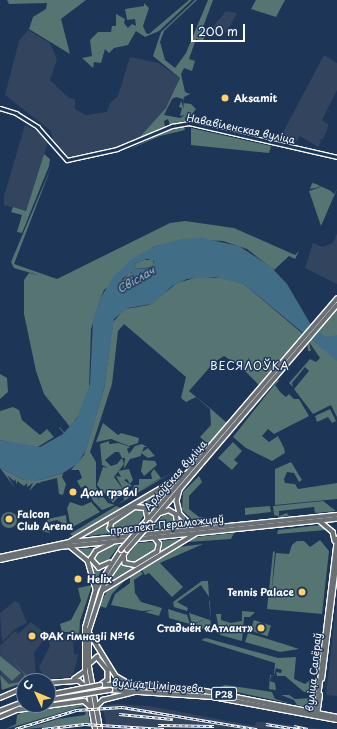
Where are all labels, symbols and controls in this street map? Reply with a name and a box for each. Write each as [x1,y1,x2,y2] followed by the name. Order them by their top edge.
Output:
[193,16,247,42] scale bar
[198,22,238,40] text: 200 m
[219,92,231,104] marker: Aksamit
[234,92,278,104] place label: Aksamit
[185,111,297,145] street label: Нававіленская вуліца
[115,264,157,296] water label: Свіслач
[211,359,289,373] district label: ВЕСЯЛОЎКА
[141,437,209,513] street label: Арлоўская вуліца
[81,486,138,498] place label: Дом грэблі
[68,487,78,497] marker: Дом грэблі
[17,507,73,530] place label: Falcon Club Arena
[109,512,225,536] street label: праспект Пераможцаў
[4,514,14,524] marker: Falcon Club Arena
[72,573,84,585] marker: Helix
[87,573,112,585] place label: Helix
[227,586,294,598] place label: Tennis Palace
[297,587,307,597] marker: Tennis Palace
[157,622,253,634] place label: Стадыён «Атлант»
[256,623,266,633] marker: Стадыён «Атлант»
[40,630,135,642] place label: ФАК гімназіі №16
[27,631,37,641] marker: ФАК гімназіі №16
[303,632,323,712] street label: вуліца Сапёраў
[16,673,56,713] north arrow
[19,676,37,694] text: С
[112,676,204,694] street label: вуліца Ціміразева
[211,687,237,701] road number: Р28

